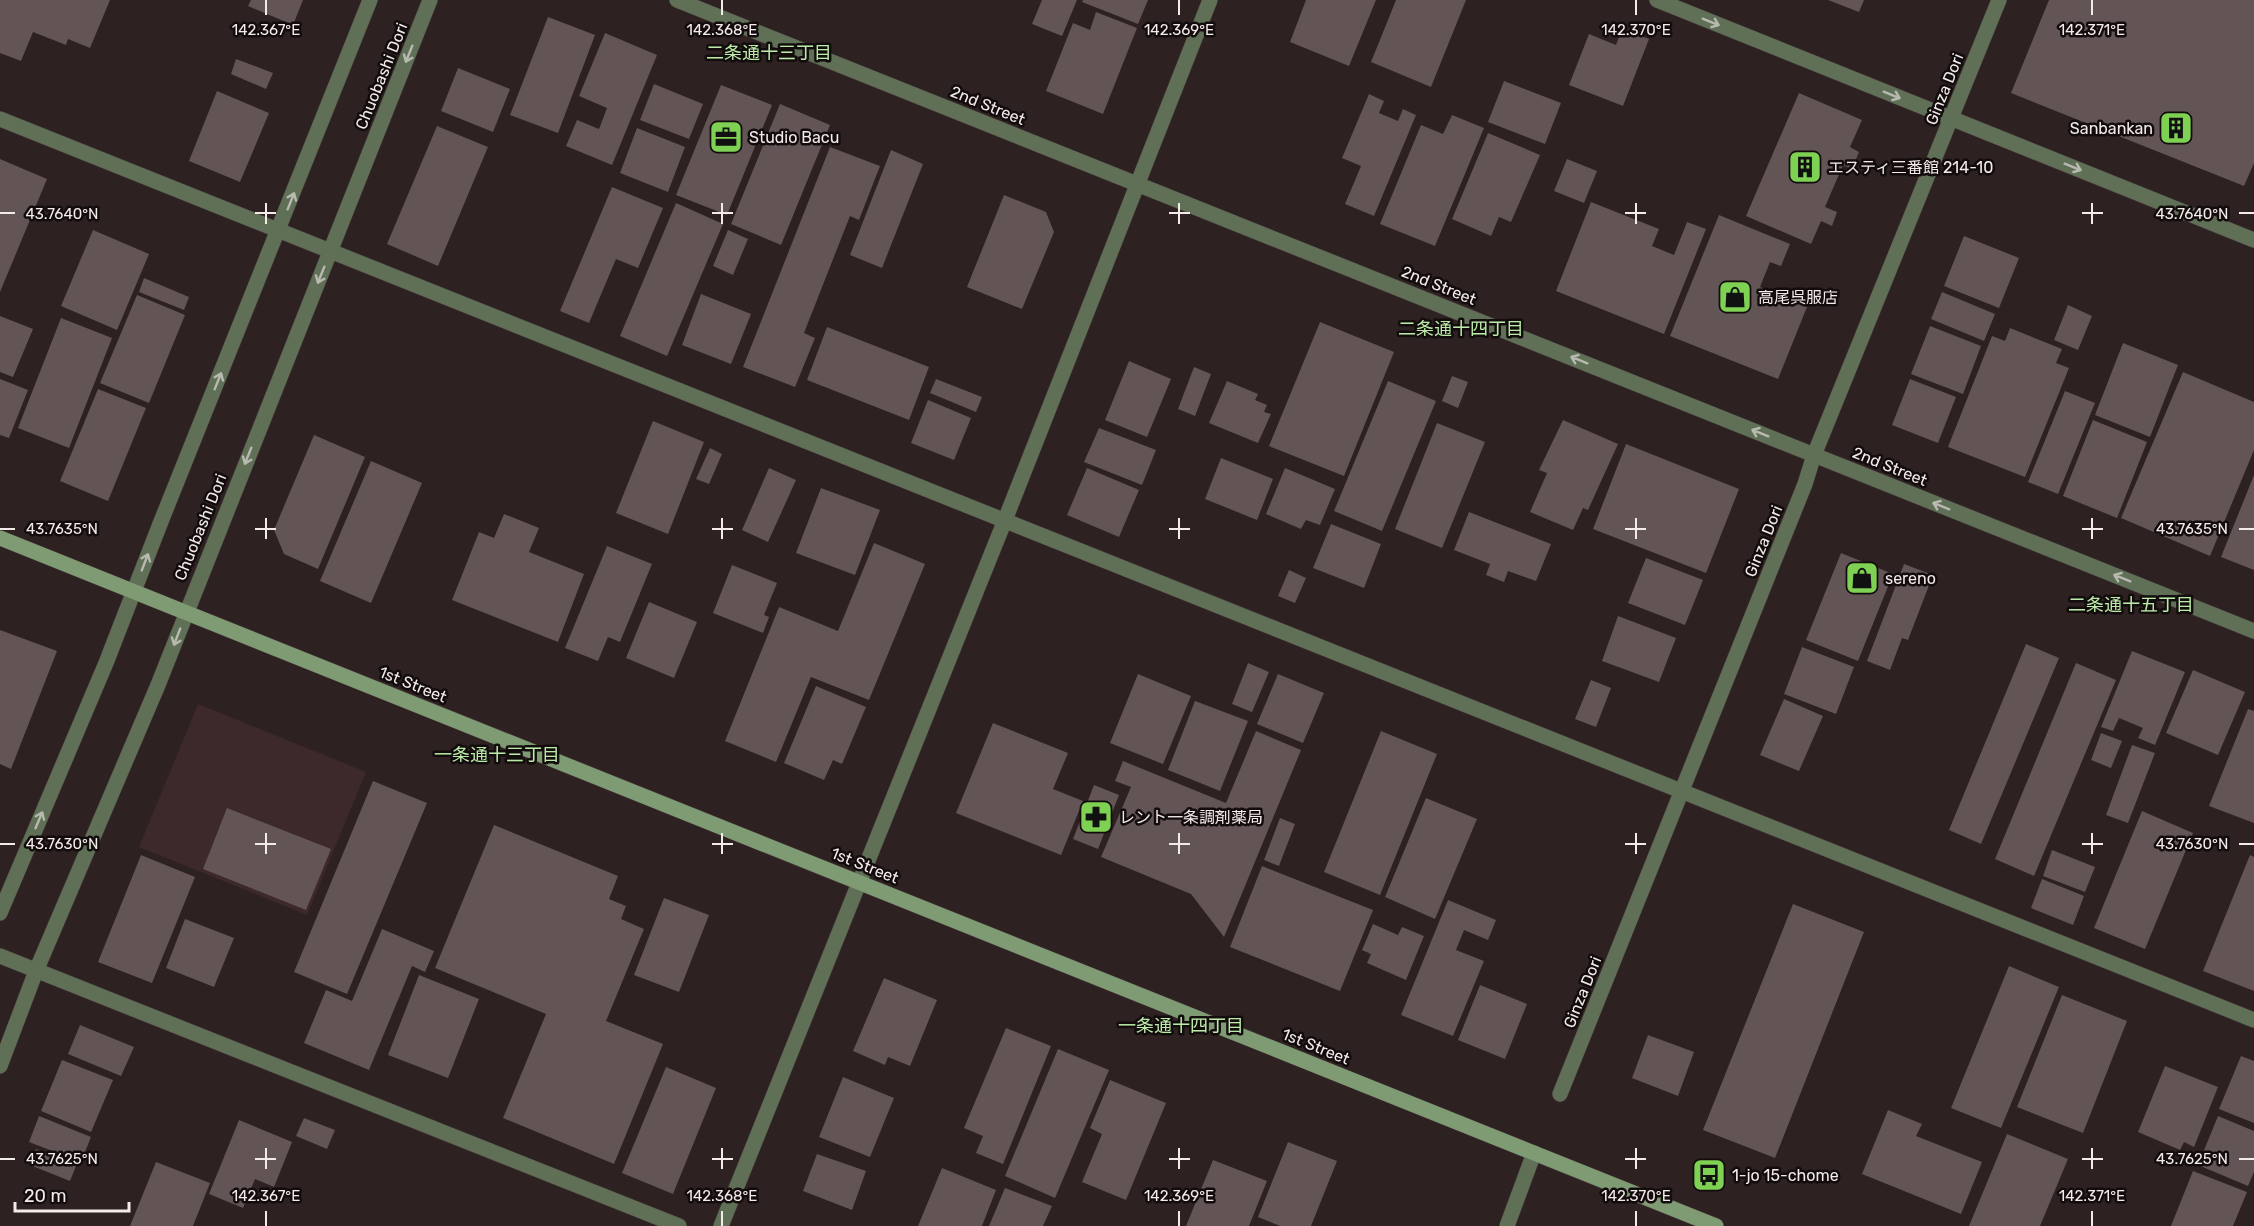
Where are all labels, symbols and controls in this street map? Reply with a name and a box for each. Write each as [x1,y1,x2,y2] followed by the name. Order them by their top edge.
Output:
[1701,17,1720,28] one-way arrow
[351,20,412,132] street label: Chuobashi Dori
[232,21,300,39] text: 142.367°E
[687,21,757,39] text: 142.368°E
[1144,21,1214,39] text: 142.369°E
[1601,21,1671,39] text: 142.370°E
[2059,21,2125,39] text: 142.371°E
[706,42,832,64] district label: 二条通十三丁目
[402,45,413,63] one-way arrow
[1922,51,1967,128] street label: Ginza Dori
[948,82,1028,129] street label: 2nd Street
[1882,90,1900,101] one-way arrow
[2158,110,2194,146] building icon: Sanbankan
[708,119,744,155] office icon: Studio Bacu
[2070,119,2153,138] place label: Sanbankan
[749,128,839,147] place label: Studio Bacu
[1787,149,1823,185] building icon: エスティ三番館 214-10
[1828,158,1993,177] place label: エスティ三番館 214-10
[2063,162,2082,173] one-way arrow
[286,192,297,210] one-way arrow
[25,205,99,223] text: 43.7640°N
[2155,205,2229,223] text: 43.7640°N
[1399,262,1479,309] street label: 2nd Street
[315,265,326,283] one-way arrow
[1717,279,1753,315] shop icon: 高尾呉服店
[1758,288,1838,307] place label: 高尾呉服店
[1398,318,1524,340] district label: 二条通十四丁目
[1570,354,1588,365] one-way arrow
[213,373,224,391] one-way arrow
[1751,427,1769,438] one-way arrow
[1850,443,1930,490] street label: 2nd Street
[242,446,253,464] one-way arrow
[170,471,231,583] street label: Chuobashi Dori
[1932,499,1950,510] one-way arrow
[1741,503,1786,580] street label: Ginza Dori
[26,520,98,538] text: 43.7635°N
[2156,520,2228,538] text: 43.7635°N
[141,553,152,572] one-way arrow
[1844,560,1880,596] shop icon: sereno
[1885,569,1936,588] place label: sereno
[2113,572,2131,583] one-way arrow
[2068,594,2194,616] district label: 二条通十五丁目
[170,627,181,646] one-way arrow
[376,662,449,707] street label: 1st Street
[434,744,560,766] district label: 一条通十三丁目
[1078,799,1114,835] pharmacy icon: レント一条調剤薬局
[1119,808,1263,827] place label: レント一条調剤薬局
[34,812,45,830] one-way arrow
[26,835,98,853] text: 43.7630°N
[2156,835,2228,853] text: 43.7630°N
[828,843,901,888] street label: 1st Street
[1560,954,1605,1031] street label: Ginza Dori
[1118,1015,1244,1037] district label: 一条通十四丁目
[1279,1024,1352,1069] street label: 1st Street
[26,1150,98,1168] text: 43.7625°N
[2156,1150,2228,1168] text: 43.7625°N
[1691,1157,1727,1193] bus stop icon: 1-jo 15-chome
[1732,1166,1839,1185] place label: 1-jo 15-chome
[15,1175,129,1213] scale bar
[24,1185,66,1207] text: 20 m
[232,1187,300,1205] text: 142.367°E
[687,1187,757,1205] text: 142.368°E
[1144,1187,1214,1205] text: 142.369°E
[1601,1187,1671,1205] text: 142.370°E
[2059,1187,2125,1205] text: 142.371°E

